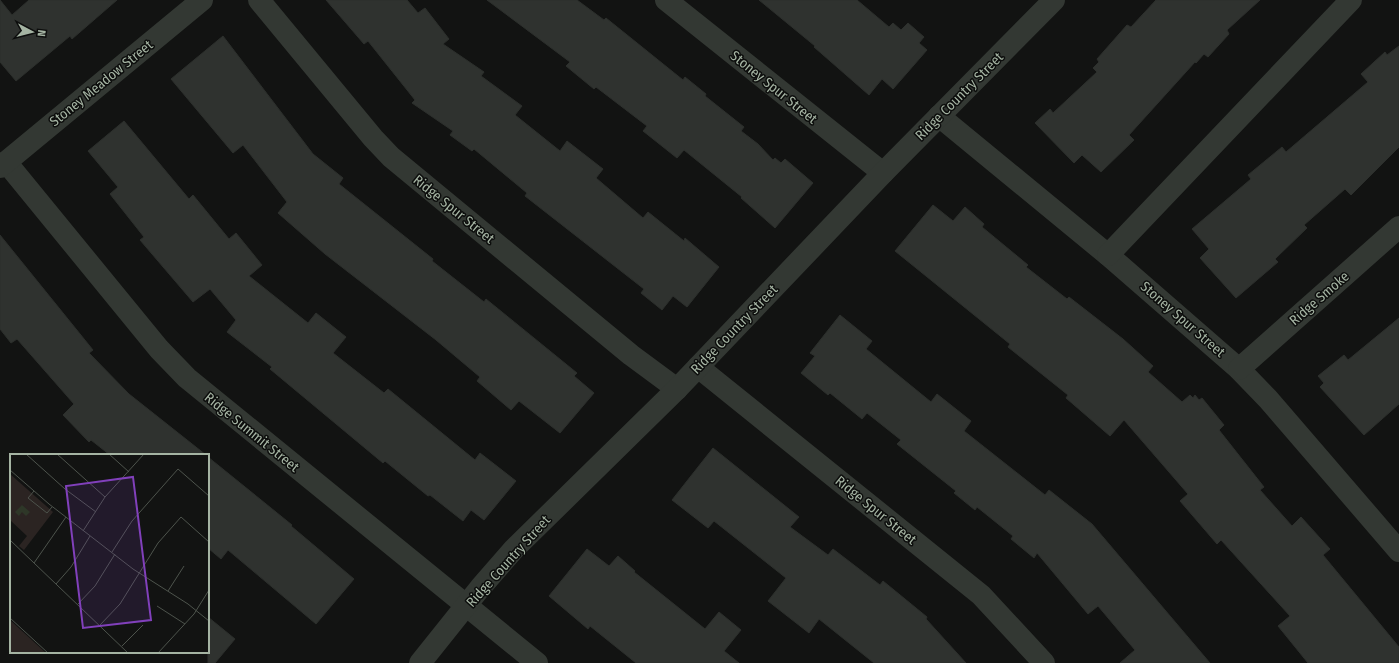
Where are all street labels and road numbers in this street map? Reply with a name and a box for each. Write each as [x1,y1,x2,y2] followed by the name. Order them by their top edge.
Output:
[46,36,157,130] street label: Stoney Meadow Street
[727,47,821,128] street label: Stoney Spur Street
[912,48,1007,144] street label: Ridge Country Street
[410,171,498,248] street label: Ridge Spur Street
[1286,268,1353,329] street label: Ridge Smoke
[1137,278,1229,361] street label: Stoney Spur Street
[687,281,782,378] street label: Ridge Country Street
[201,389,303,476] street label: Ridge Summit Street
[832,472,920,549] street label: Ridge Spur Street
[463,512,554,611] street label: Ridge Country Street

